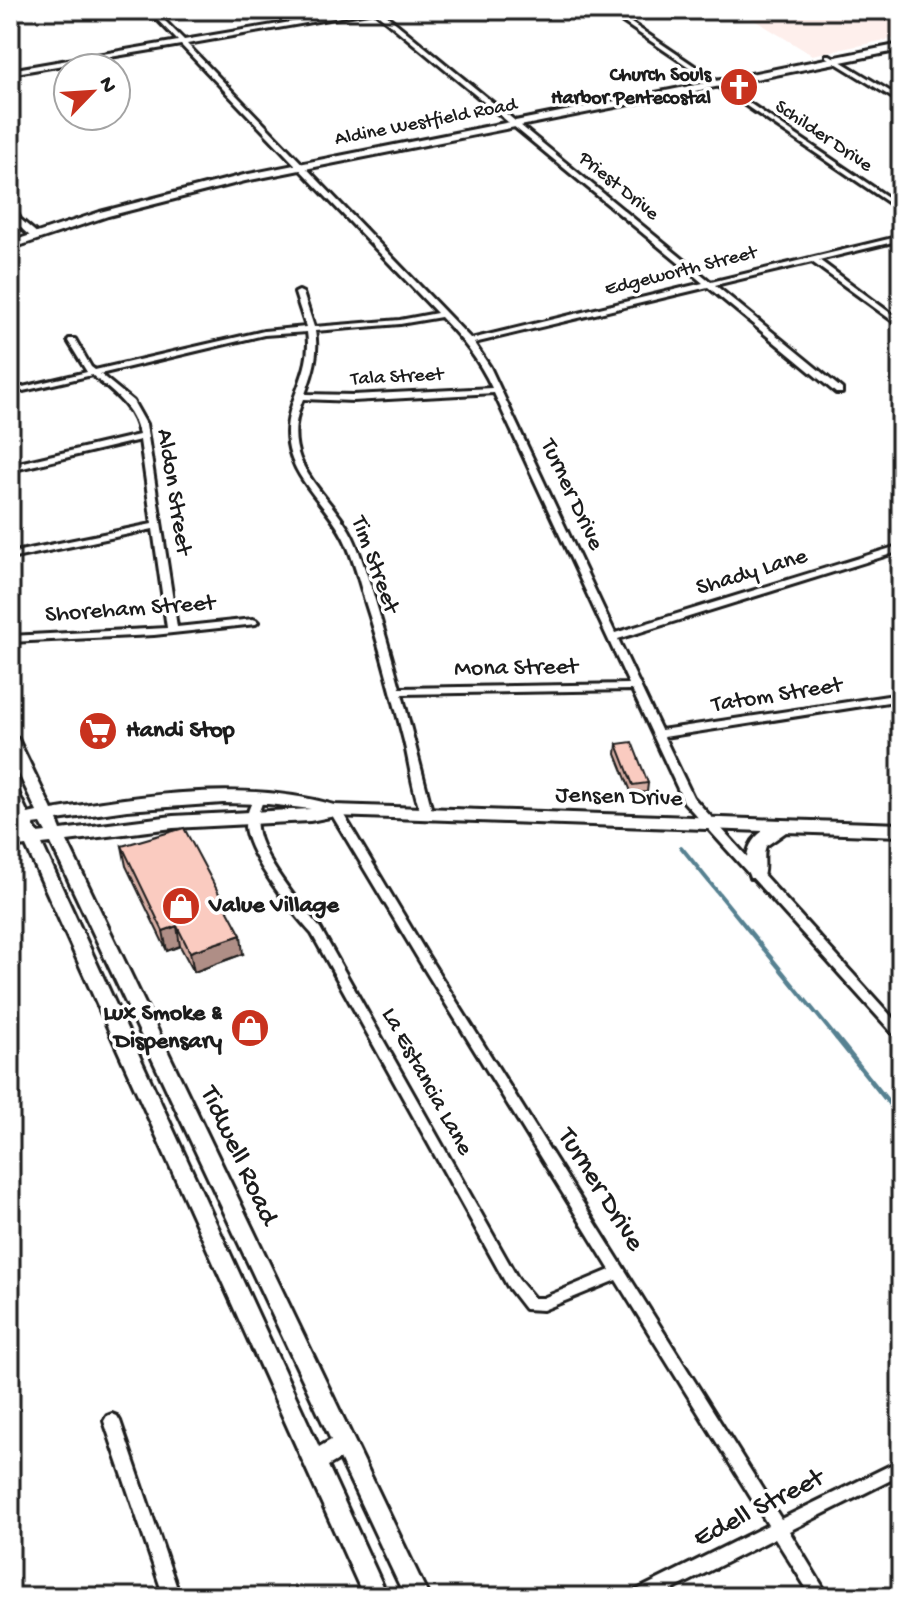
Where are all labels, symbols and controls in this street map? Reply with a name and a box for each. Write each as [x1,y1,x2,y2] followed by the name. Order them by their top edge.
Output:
[52,52,132,132] north arrow
[551,65,713,111] place label: Church Souls Harbor Pentecostal
[718,66,760,108] church icon: Church Souls Harbor Pentecostal
[92,73,121,97] text: N
[333,94,521,152] street label: Aldine Westfield Road
[770,96,877,179] street label: Schilder Drive
[572,147,663,227] street label: Priest Drive
[603,242,761,302] street label: Edgeworth Street
[349,364,446,392] street label: Tala Street
[149,427,198,559] street label: Aldon Street
[532,433,610,556] street label: Turner Drive
[342,511,406,620] street label: Tim Street
[693,542,812,604] street label: Shady Lane
[44,589,218,630] street label: Shoreham Street
[454,653,580,685] street label: Mona Street
[708,671,846,721] street label: Tatom Street
[77,710,119,752] supermarket icon: Handi Stop
[126,717,235,746] place label: Handi Stop
[555,781,684,815] street label: Jensen Drive
[160,885,202,927] shop icon: Value Village
[208,892,340,921] place label: Value Village
[103,1000,223,1057] place label: Lux Smoke & Dispensary
[373,1003,479,1161] street label: La Estancia Lane
[229,1007,271,1049] shop icon: Lux Smoke & Dispensary
[191,1079,286,1233] street label: Tidwell Road
[548,1121,651,1258] street label: Turner Drive
[688,1461,832,1556] street label: Edell Street

